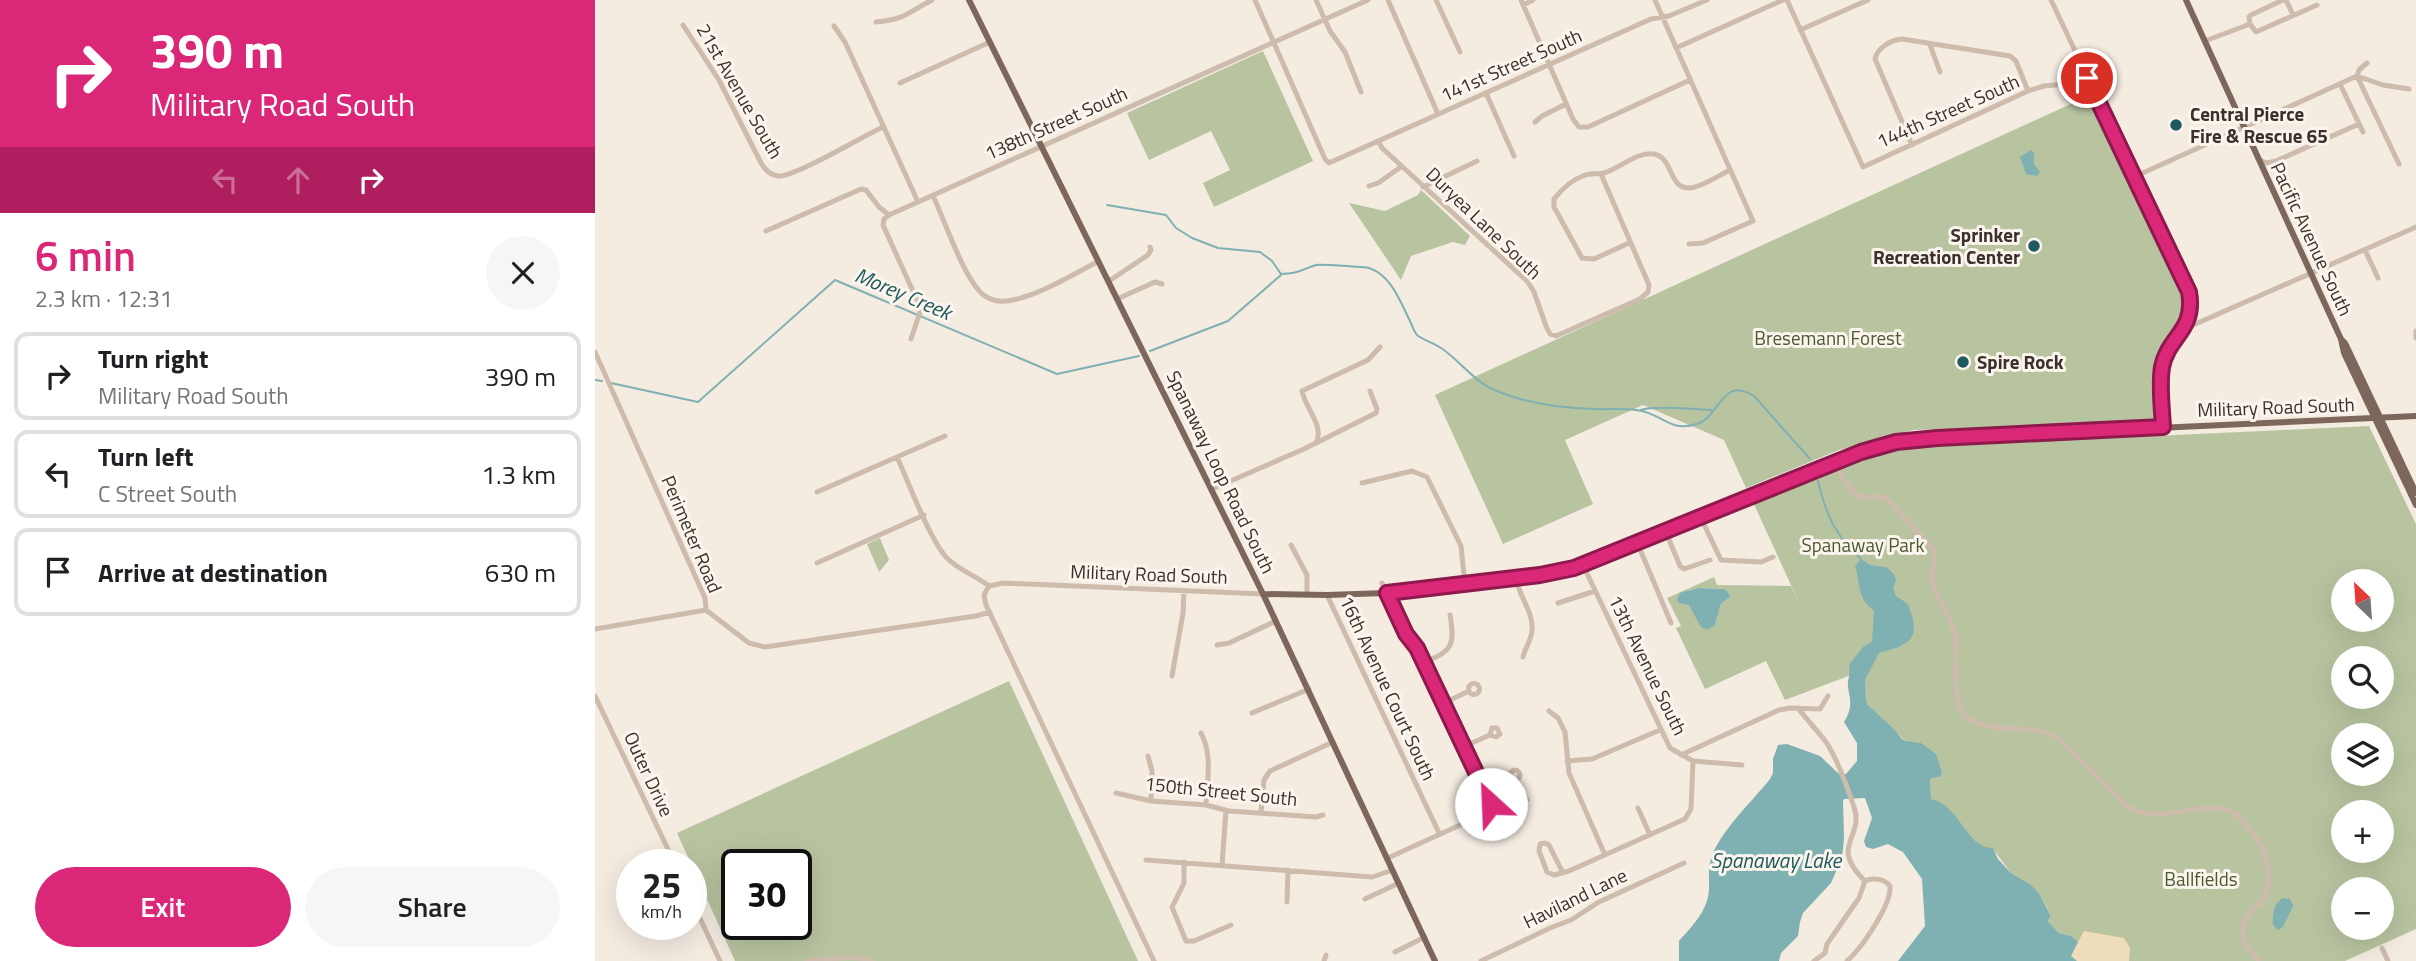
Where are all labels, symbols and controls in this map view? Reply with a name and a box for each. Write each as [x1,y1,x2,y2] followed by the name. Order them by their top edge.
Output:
[150,12,284,87] text: 390 m
[690,18,791,164] street label: 21st Avenue South
[1435,20,1586,109] street label: 141st Street South
[35,28,126,119] icon: right
[2057,48,2117,108] pin
[2068,59,2106,97] icon: arrive
[1872,66,2024,155] street label: 144th Street South
[980,78,1132,167] street label: 138th Street South
[150,80,415,128] text: Military Road South
[2190,99,2328,150] place label: Central Pierce Fire & Rescue 65
[2168,117,2184,133] marker: Central Pierce Fire & Rescue 65
[2264,157,2361,321] street label: Pacific Avenue South
[1420,160,1549,286] street label: Duryea Lane South
[206,161,244,199] icon: left
[279,161,317,199] icon: ahead
[352,161,390,199] icon: right
[1873,220,2020,271] place label: Sprinker Recreation Center
[35,223,136,287] text: 6 min
[486,236,560,310] button: close
[2026,238,2042,254] marker: Sprinker Recreation Center
[850,258,959,329] water label: Morey Creek
[35,281,173,316] text: 2.3 km · 12:31
[1754,323,1902,352] park label: Bresemann Forest
[98,339,209,378] text: Turn right
[1977,347,2064,376] place label: Spire Rock
[1955,354,1971,370] marker: Spire Rock
[39,357,77,395] icon: right
[485,357,556,396] text: 390 m
[1160,365,1283,578] street label: Spanaway Loop Road South
[98,378,289,413] text: Military Road South
[2197,389,2355,424] street label: Military Road South
[98,437,193,476] text: Turn left
[39,455,77,493] icon: left
[481,455,556,494] text: 1.3 km
[655,471,730,597] street label: Perimeter Road
[98,476,237,511] text: C Street South
[1801,530,1925,559] park label: Spanaway Park
[39,553,77,591] icon: arrive
[98,553,328,592] text: Arrive at destination
[485,553,556,592] text: 630 m
[1070,556,1228,591] street label: Military Road South
[2331,569,2394,632] north arrow
[2331,569,2394,940] map controls
[1602,590,1695,740] street label: 13th Avenue South
[1333,591,1444,785] street label: 16th Avenue Court South
[2331,646,2394,709] button: search
[2331,723,2394,786] button: layers
[617,726,682,821] street label: Outer Drive
[1454,767,1528,841] position arrow
[1143,768,1299,813] street label: 150th Street South
[2331,800,2394,863] button: +
[1711,844,1842,876] water label: Spanaway Lake
[721,849,812,940] speed limit sign: 30
[642,858,681,912] text: 25
[1518,860,1632,935] street label: Haviland Lane
[2164,864,2238,893] park label: Ballfields
[35,867,291,947] button: Exit
[305,867,560,947] button: Share
[2331,877,2394,940] button: −
[641,898,682,925] text: km/h

